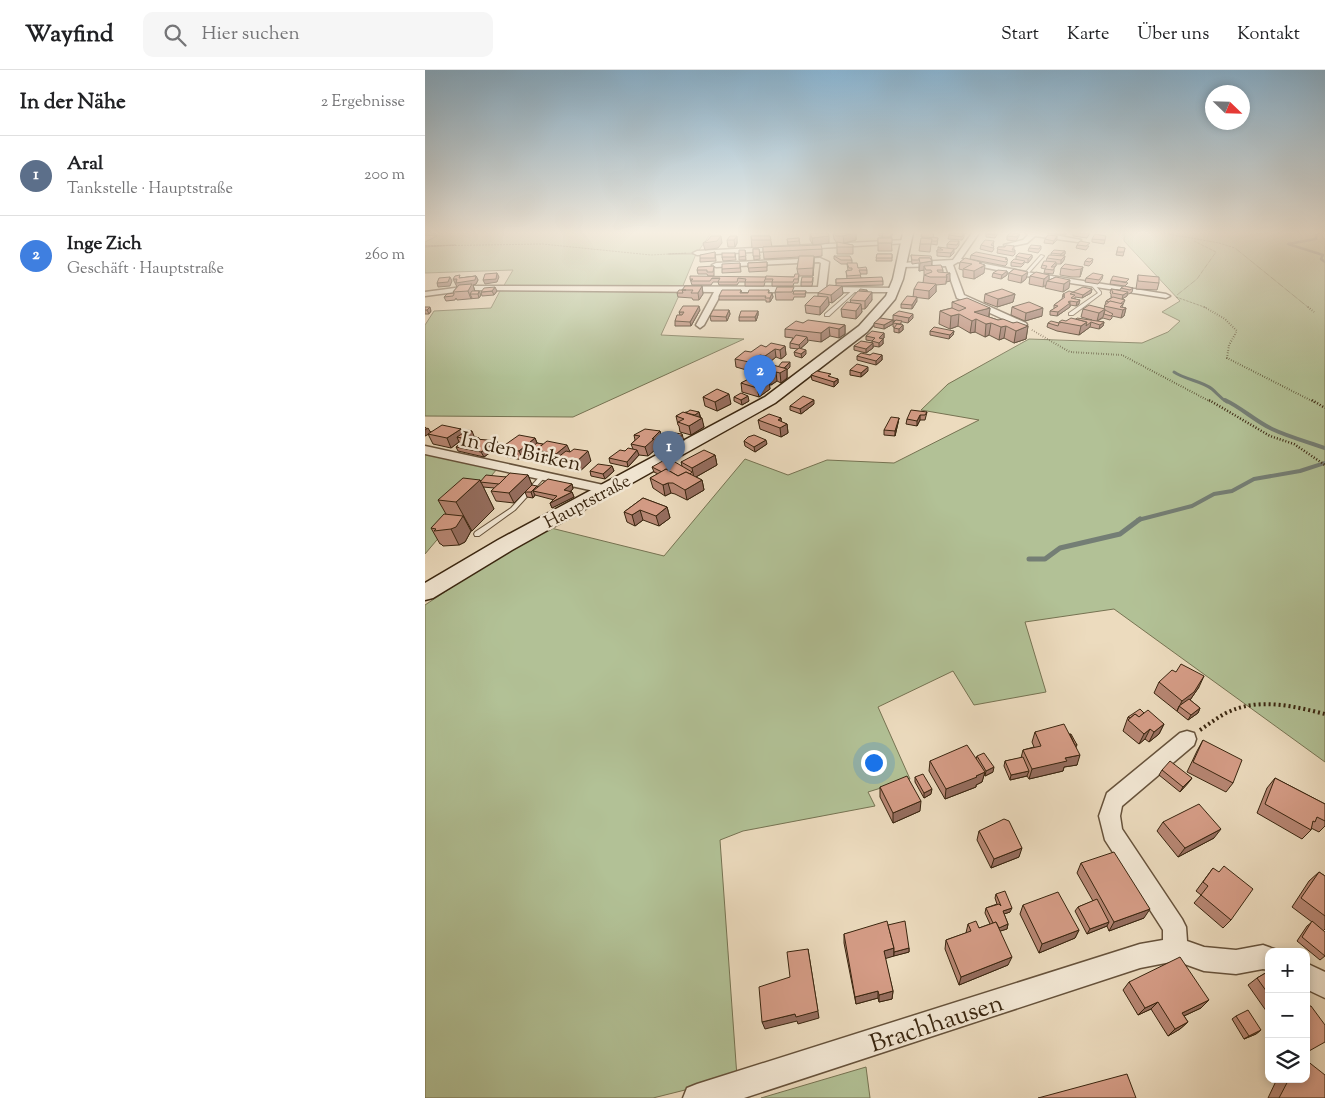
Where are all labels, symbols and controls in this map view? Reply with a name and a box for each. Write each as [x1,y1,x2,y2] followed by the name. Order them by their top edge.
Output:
[143,12,493,57] search box
[25,18,113,52] text: Wayfind
[161,21,189,49] icon: search
[201,21,300,48] text: Hier suchen
[1001,22,1039,48] text: Start
[1067,22,1109,48] text: Karte
[1137,22,1209,48] text: Über uns
[1237,22,1300,48] text: Kontakt
[1205,85,1250,130] north arrow
[20,88,126,118] text: In der Nähe
[321,91,405,114] text: 2 Ergebnisse
[67,151,103,178] text: Aral
[33,164,39,187] text: 1
[364,164,405,187] text: 200 m
[67,178,233,201] text: Tankstelle · Hauptstraße
[67,231,142,258] text: Inge Zich
[32,244,40,267] text: 2
[364,244,405,267] text: 260 m
[67,258,224,281] text: Geschäft · Hauptstraße
[744,355,776,396] pin: 2
[458,426,583,480] street label: In den Birken
[653,431,685,472] pin: 1
[540,469,636,537] street label: Hauptstraße
[861,750,887,776] your location
[1265,948,1310,1083] map controls
[1265,948,1310,993] button: +
[865,986,1009,1063] street label: Brachhausen
[1265,993,1310,1038] button: −
[1265,1038,1310,1083] button: layers

